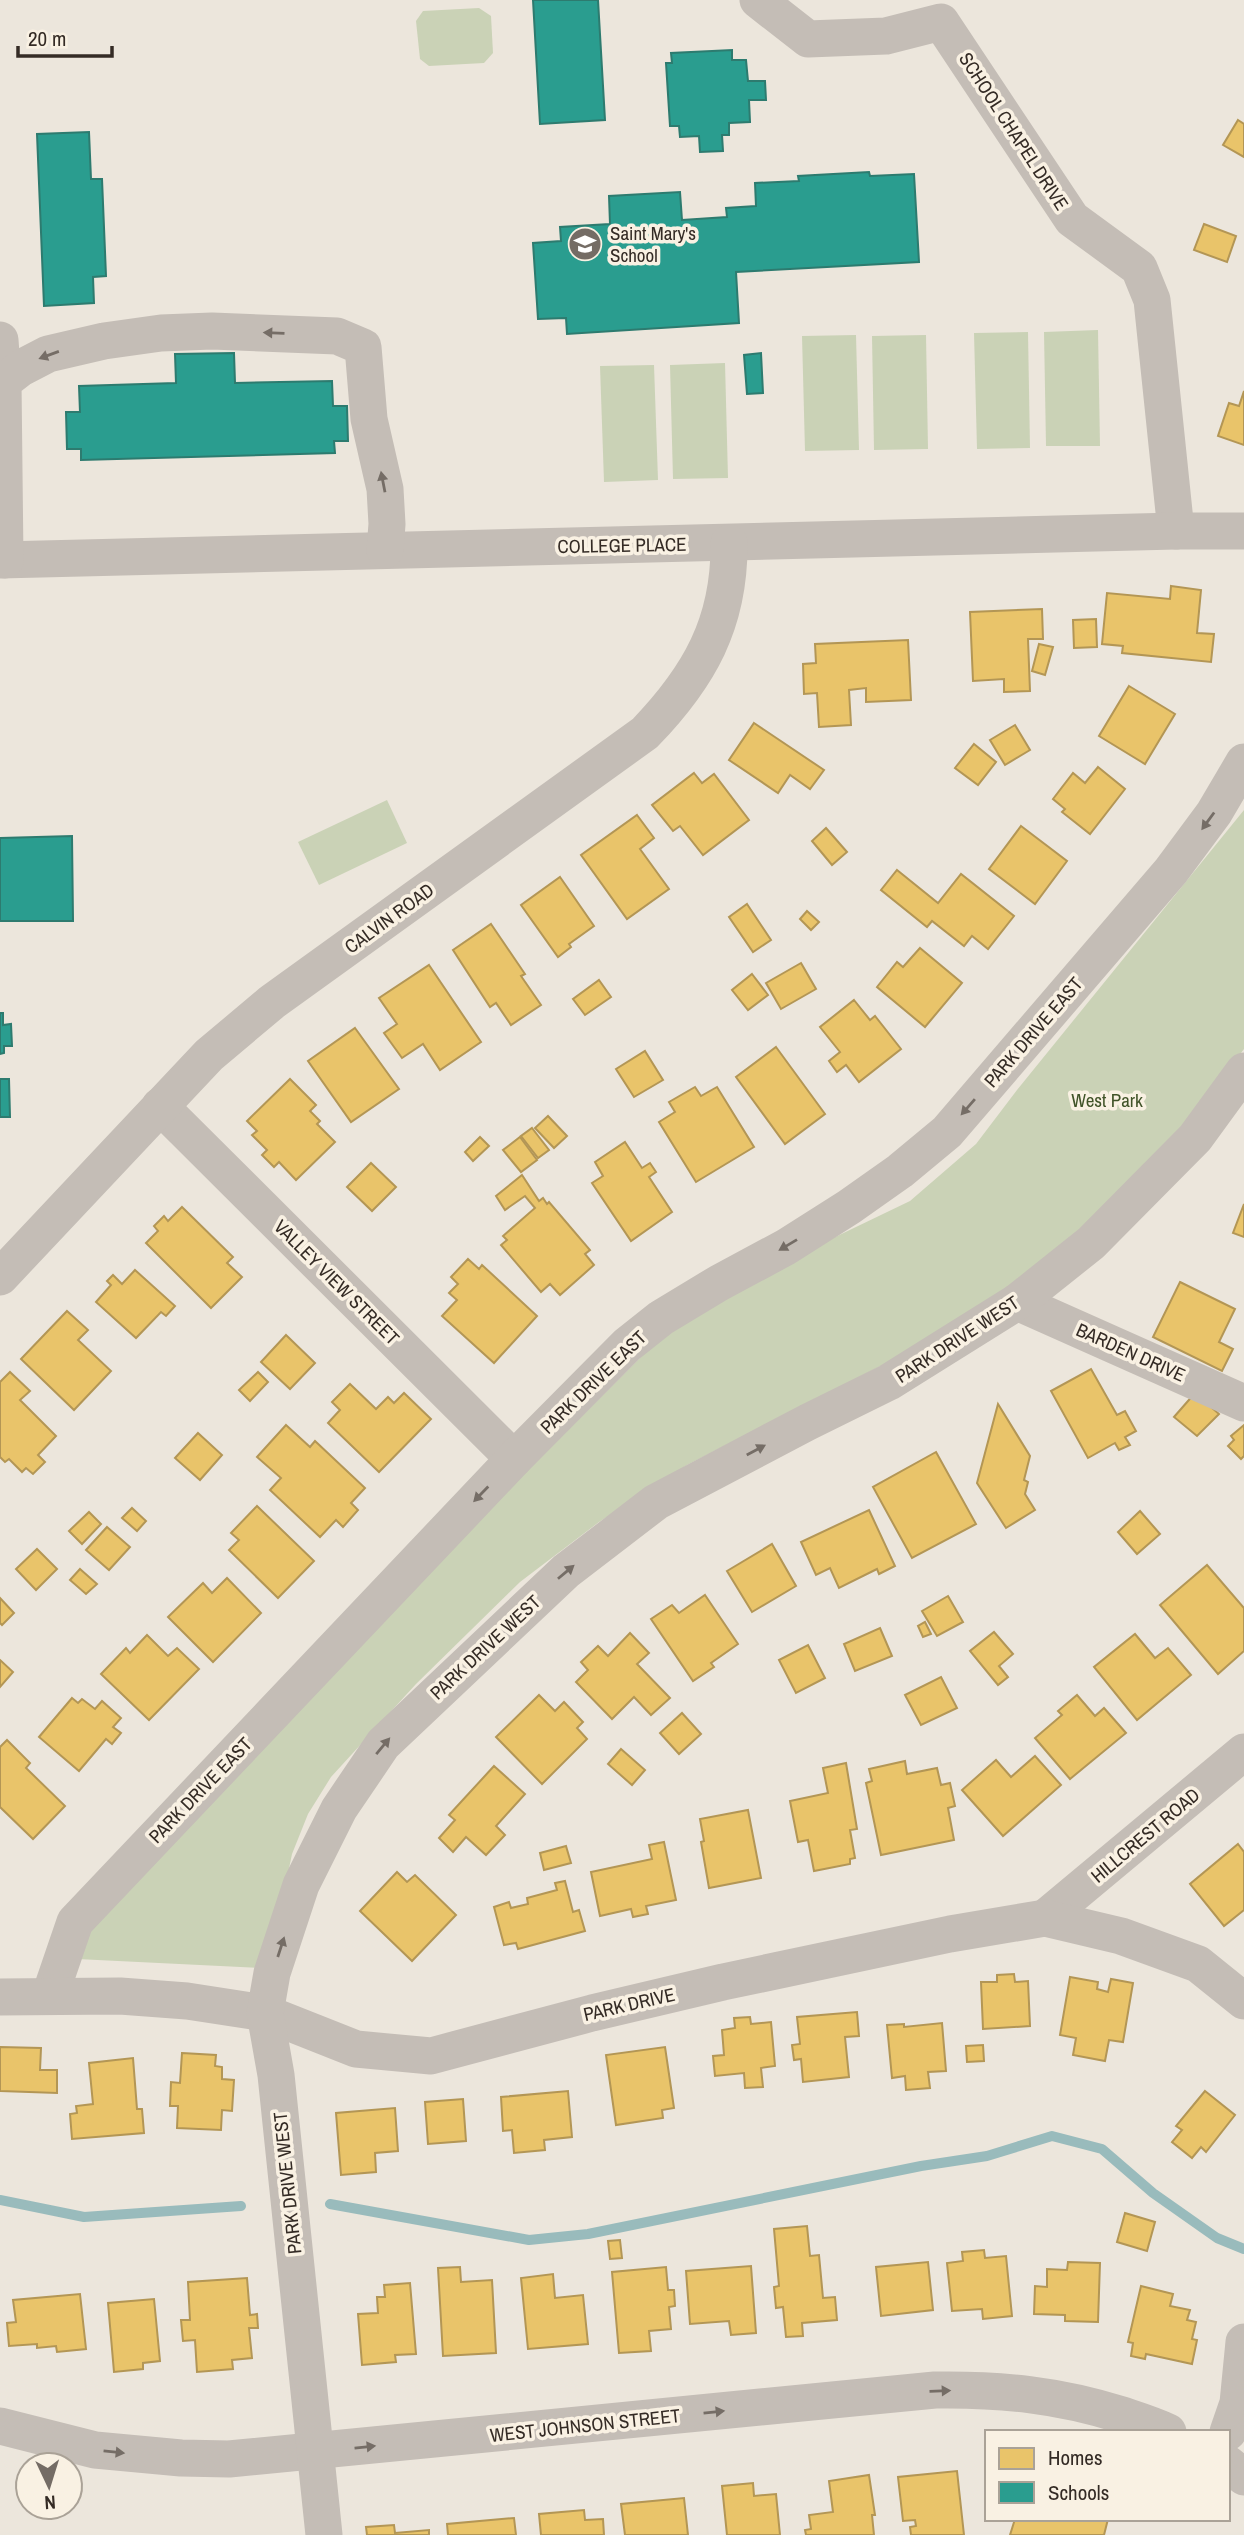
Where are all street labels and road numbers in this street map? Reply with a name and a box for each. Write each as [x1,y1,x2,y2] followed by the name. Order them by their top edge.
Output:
[953,47,1075,215] street label: SCHOOL CHAPEL DRIVE
[557,531,687,559] street label: COLLEGE PLACE
[339,877,439,959] street label: CALVIN ROAD
[978,971,1088,1093] street label: PARK DRIVE EAST
[269,1214,406,1351] street label: VALLEY VIEW STREET
[890,1289,1024,1389] street label: PARK DRIVE WEST
[1072,1316,1190,1388] street label: BARDEN DRIVE
[534,1324,652,1439] street label: PARK DRIVE EAST
[424,1589,546,1705] street label: PARK DRIVE WEST
[143,1731,258,1849] street label: PARK DRIVE EAST
[1085,1782,1205,1888] street label: HILLCREST ROAD
[581,1981,677,2027] street label: PARK DRIVE
[267,2110,307,2255] street label: PARK DRIVE WEST
[489,2402,682,2448] street label: WEST JOHNSON STREET

